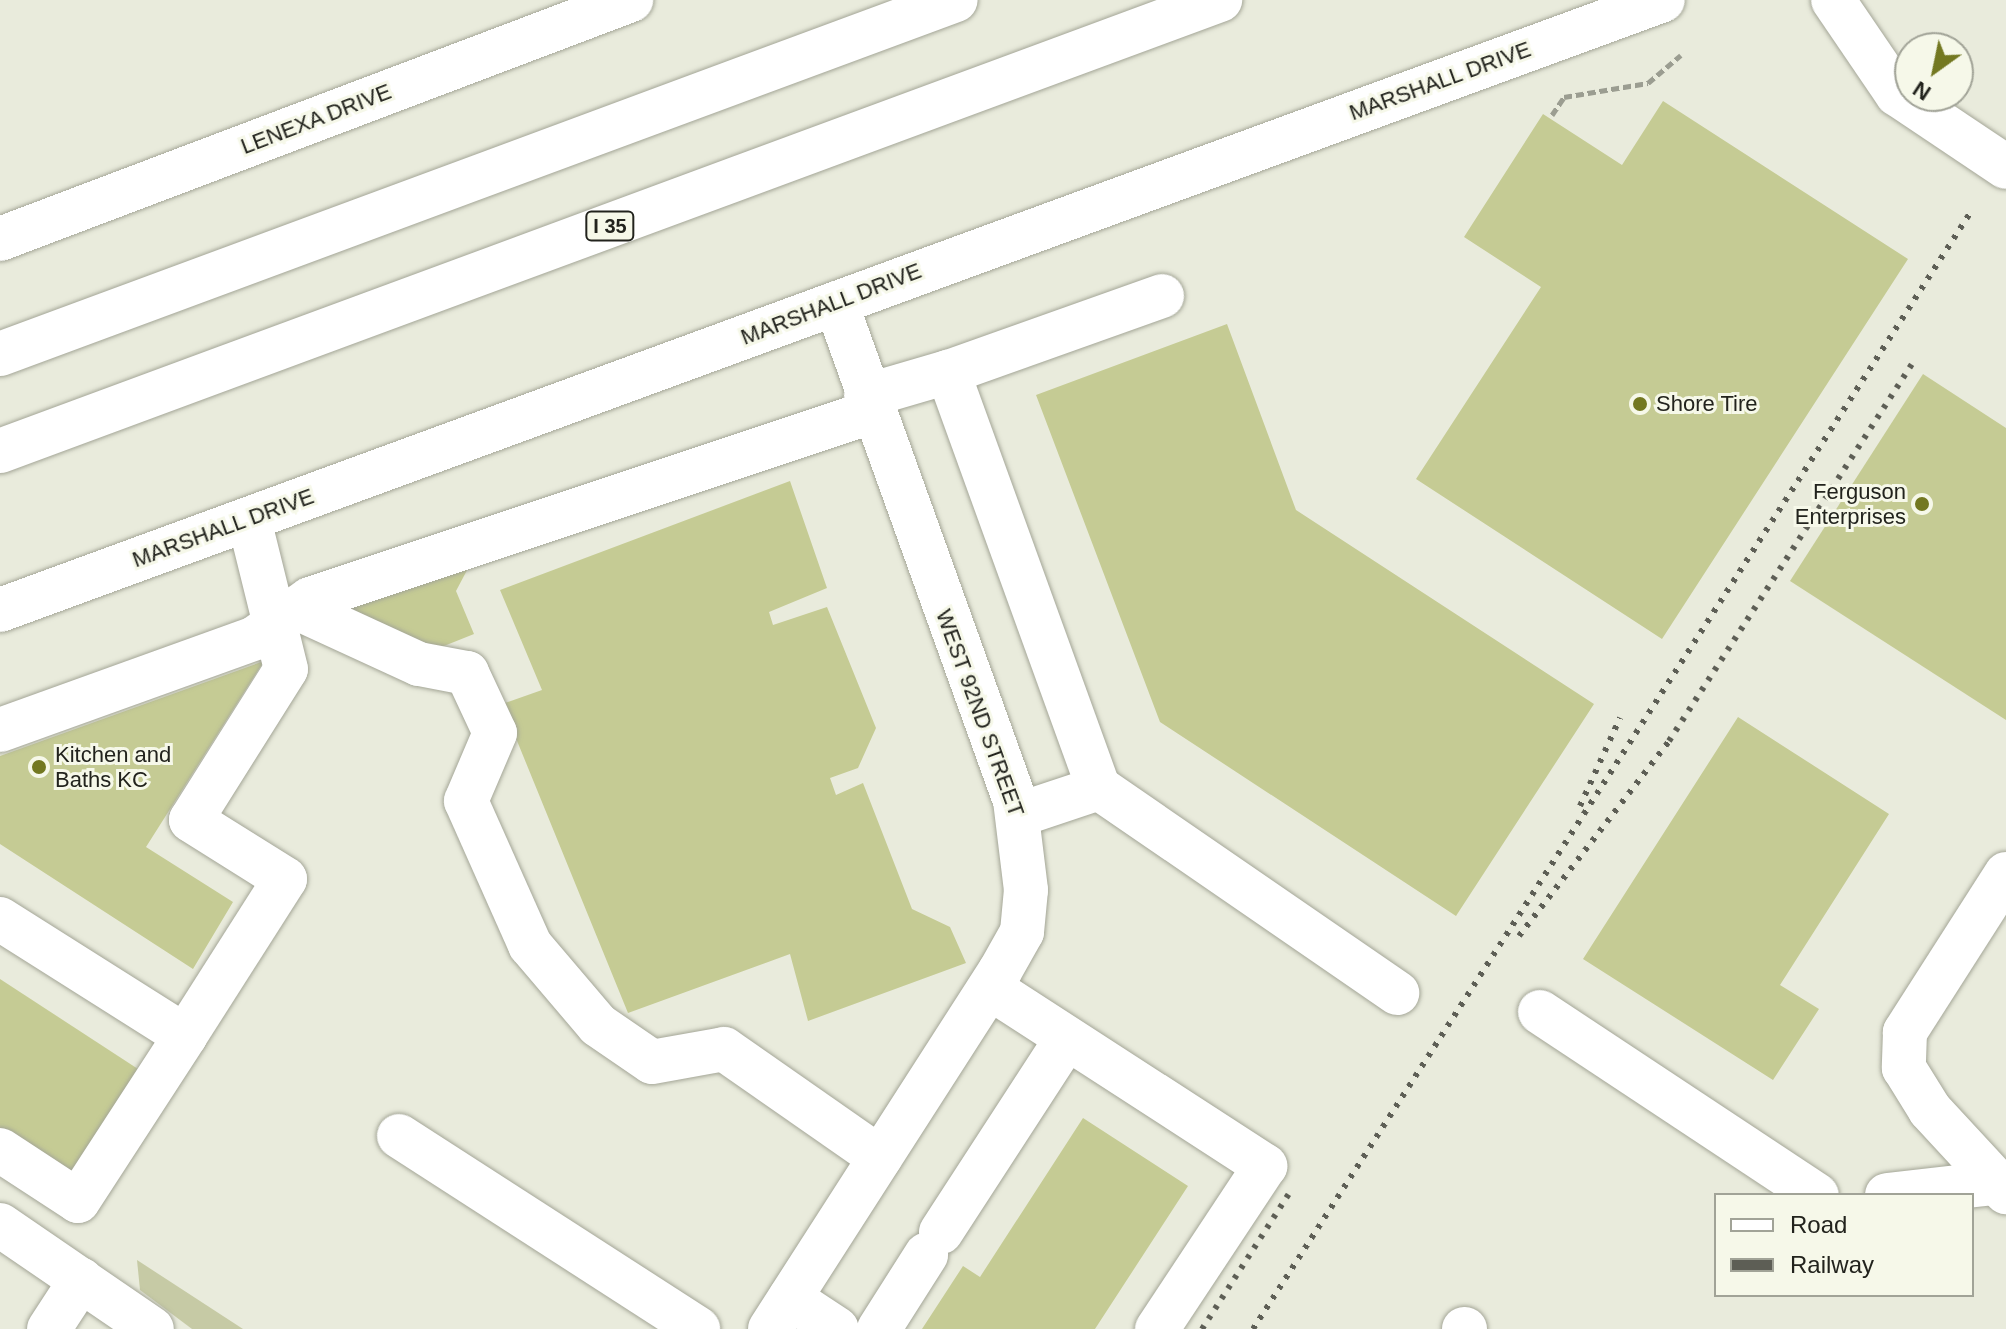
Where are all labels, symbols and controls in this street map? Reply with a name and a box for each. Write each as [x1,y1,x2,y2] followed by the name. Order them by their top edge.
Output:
[1894,32,1974,112] north arrow
[1345,36,1535,126] street label: MARSHALL DRIVE
[1908,76,1935,106] text: N
[237,78,395,160] street label: LENEXA DRIVE
[584,210,636,242] road number: I 35
[737,257,925,351] street label: MARSHALL DRIVE
[1656,391,1758,417] place label: Shore Tire
[1631,395,1649,413] marker: Shore Tire
[1795,478,1906,530] place label: Ferguson Enterprises
[128,483,318,573] street label: MARSHALL DRIVE
[1913,495,1931,513] marker: Ferguson Enterprises
[930,606,1030,820] street label: WEST 92ND STREET
[55,741,171,792] place label: Kitchen and Baths KC
[30,758,48,776] marker: Kitchen and Baths KC
[1714,1193,1974,1297] legend
[1790,1211,1847,1238] text: Road
[1790,1251,1874,1278] text: Railway

